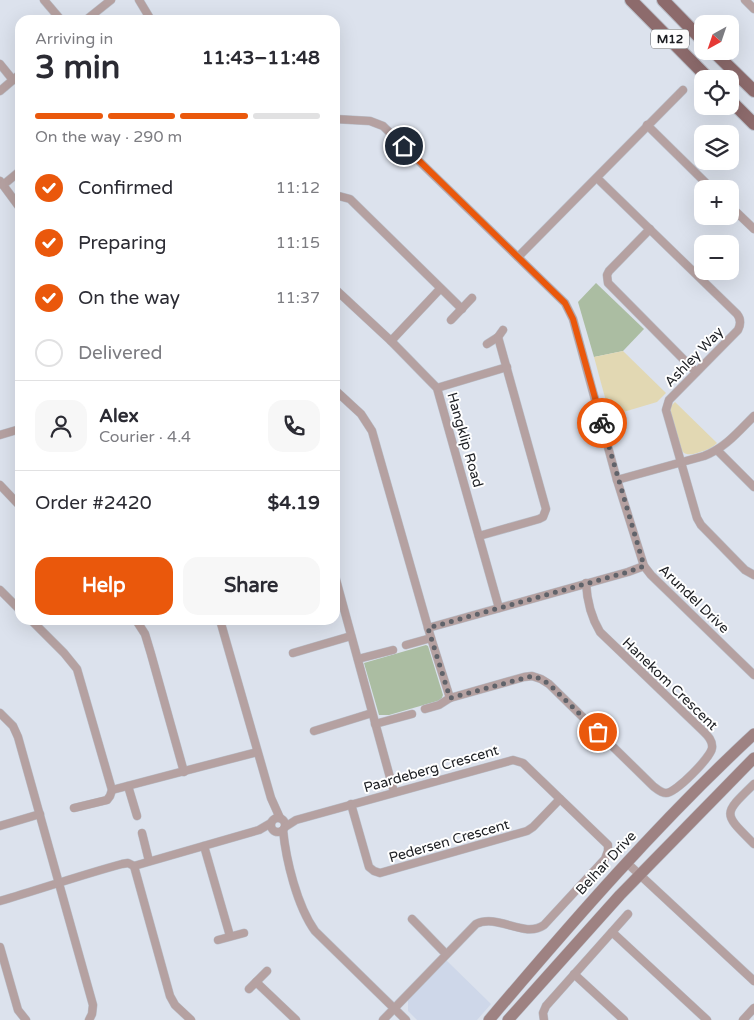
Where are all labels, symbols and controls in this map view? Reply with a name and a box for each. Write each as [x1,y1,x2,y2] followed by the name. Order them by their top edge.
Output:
[694,15,739,60] north arrow
[694,15,739,280] map controls
[35,29,113,49] text: Arriving in
[651,30,689,48] road number: M12
[202,47,320,69] text: 11:43–11:48
[35,49,120,87] text: 3 min
[694,70,739,115] button: locate
[383,125,425,167] pin
[694,125,739,170] button: layers
[35,127,182,147] text: On the way · 290 m
[390,132,418,160] icon: home
[35,174,63,202] icon: check
[78,177,173,199] text: Confirmed
[276,178,320,198] text: 11:12
[694,180,739,225] button: +
[35,229,63,257] icon: check
[78,232,167,254] text: Preparing
[276,233,320,253] text: 11:15
[694,235,739,280] button: −
[35,284,63,312] icon: check
[78,287,180,309] text: On the way
[276,288,320,308] text: 11:37
[661,323,727,391] street label: Ashley Way
[78,342,163,364] text: Delivered
[443,391,487,489] street label: Hangklip Road
[577,398,627,448] courier
[35,400,87,452] button: person
[268,400,320,452] button: phone
[99,405,139,427] text: Alex
[588,409,616,437] icon: bike
[99,427,191,447] text: Courier · 4.4
[35,492,152,514] text: Order #2420
[268,492,320,514] text: $4.19
[35,557,173,615] button: Help
[183,557,320,615] button: Share
[655,561,733,637] street label: Arundel Drive
[619,634,722,734] street label: Hanekom Crescent
[577,711,619,753] pin
[584,718,612,746] icon: bag
[362,741,501,796] street label: Paardeberg Crescent
[387,815,512,866] street label: Pedersen Crescent
[572,828,640,898] street label: Belhar Drive

